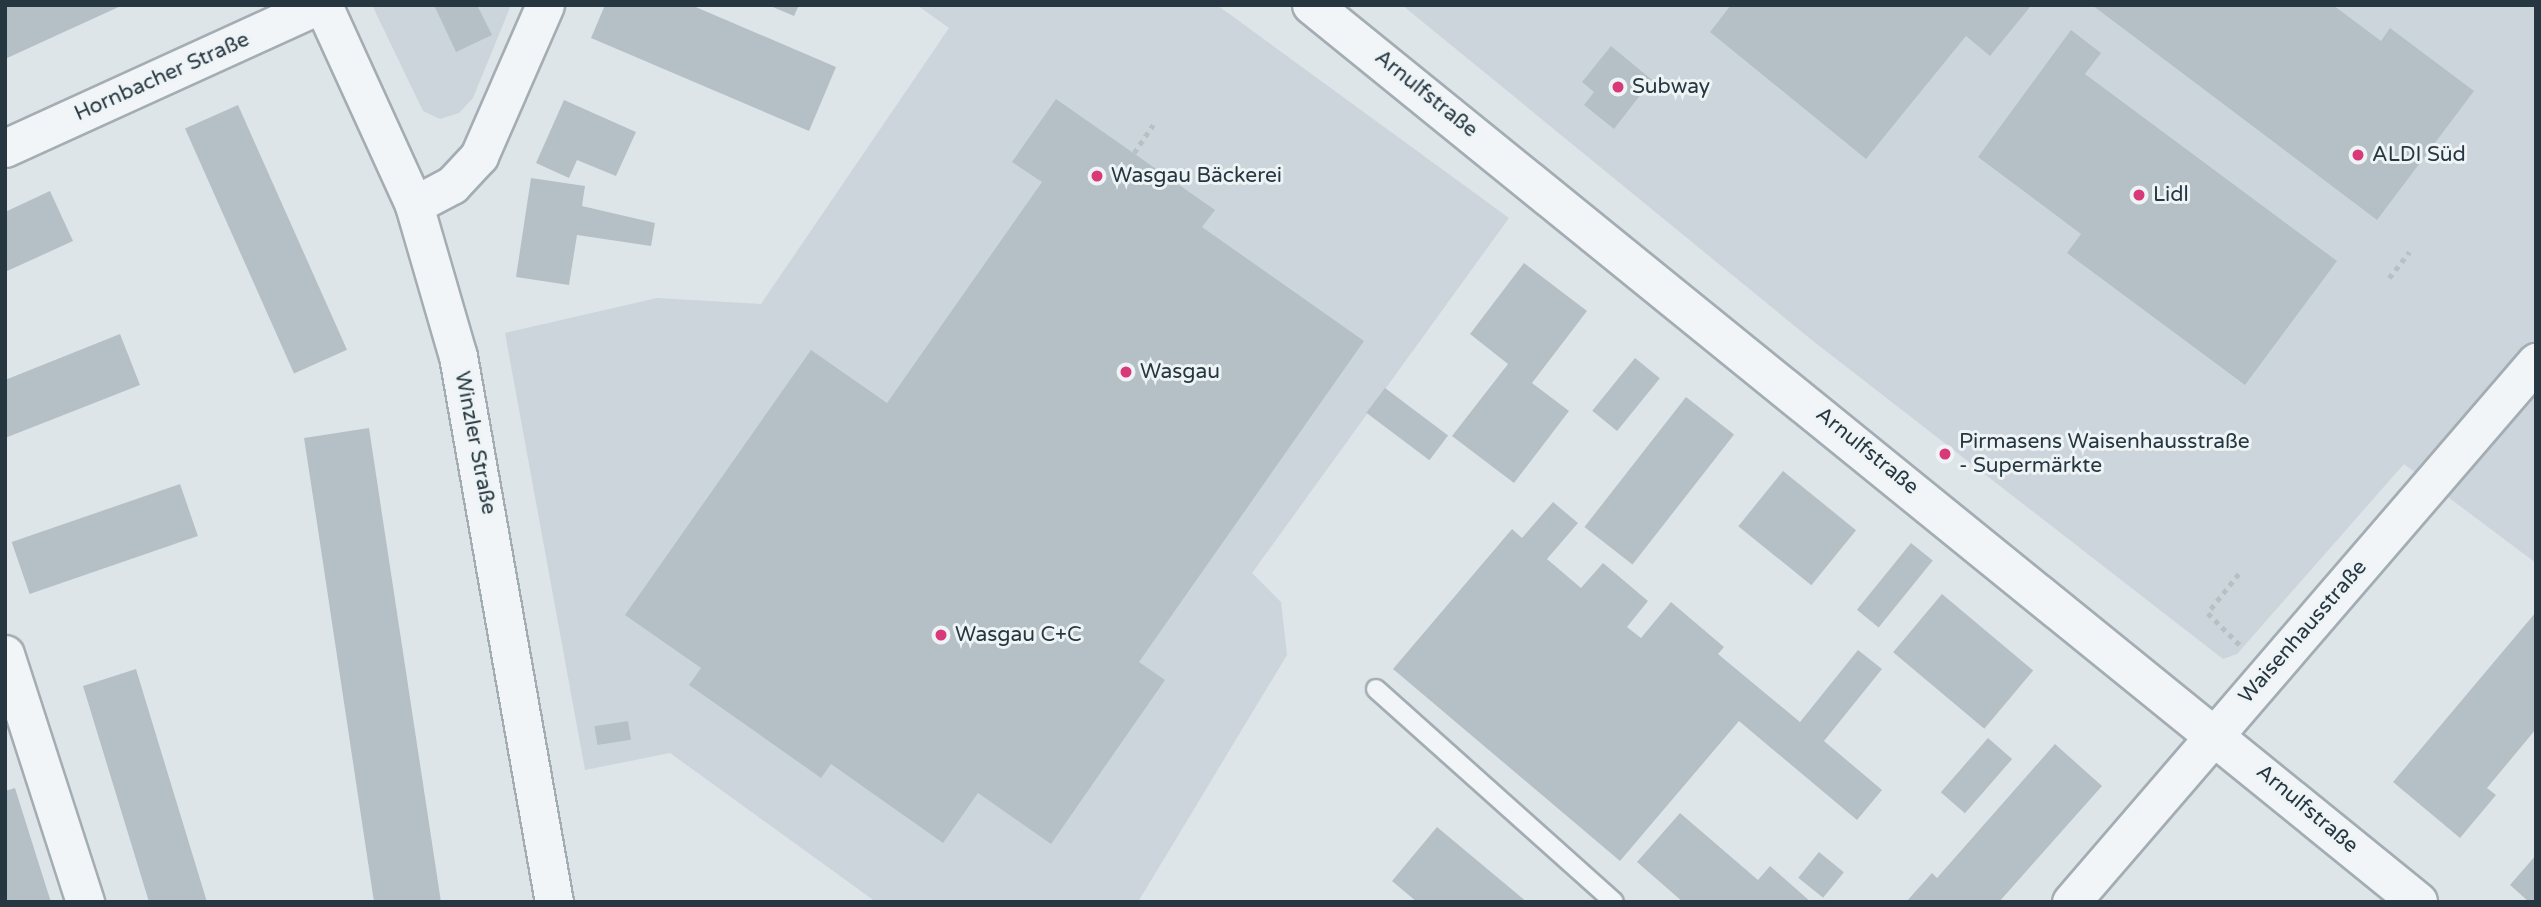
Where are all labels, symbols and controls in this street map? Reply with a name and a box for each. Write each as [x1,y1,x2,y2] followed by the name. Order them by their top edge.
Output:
[71,27,253,127] street label: Hornbacher Straße
[1370,45,1482,143] street label: Arnulfstraße
[1632,74,1710,100] place label: Subway
[1610,79,1626,95] marker: Subway
[2372,142,2466,168] place label: ALDI Süd
[2350,147,2366,163] marker: ALDI Süd
[1111,163,1282,189] place label: Wasgau Bäckerei
[1089,168,1105,184] marker: Wasgau Bäckerei
[2153,182,2189,208] place label: Lidl
[2131,187,2147,203] marker: Lidl
[1140,359,1220,385] place label: Wasgau
[1118,364,1134,380] marker: Wasgau
[449,369,501,517] street label: Winzler Straße
[1811,402,1923,500] street label: Arnulfstraße
[1959,429,2250,479] place label: Pirmasens Waisenhausstraße - Supermärkte
[1937,446,1953,462] marker: Pirmasens Waisenhausstraße - Supermärkte
[2234,555,2372,709] street label: Waisenhausstraße
[955,622,1081,648] place label: Wasgau C+C
[933,627,949,643] marker: Wasgau C+C
[2251,759,2363,859] street label: Arnulfstraße

